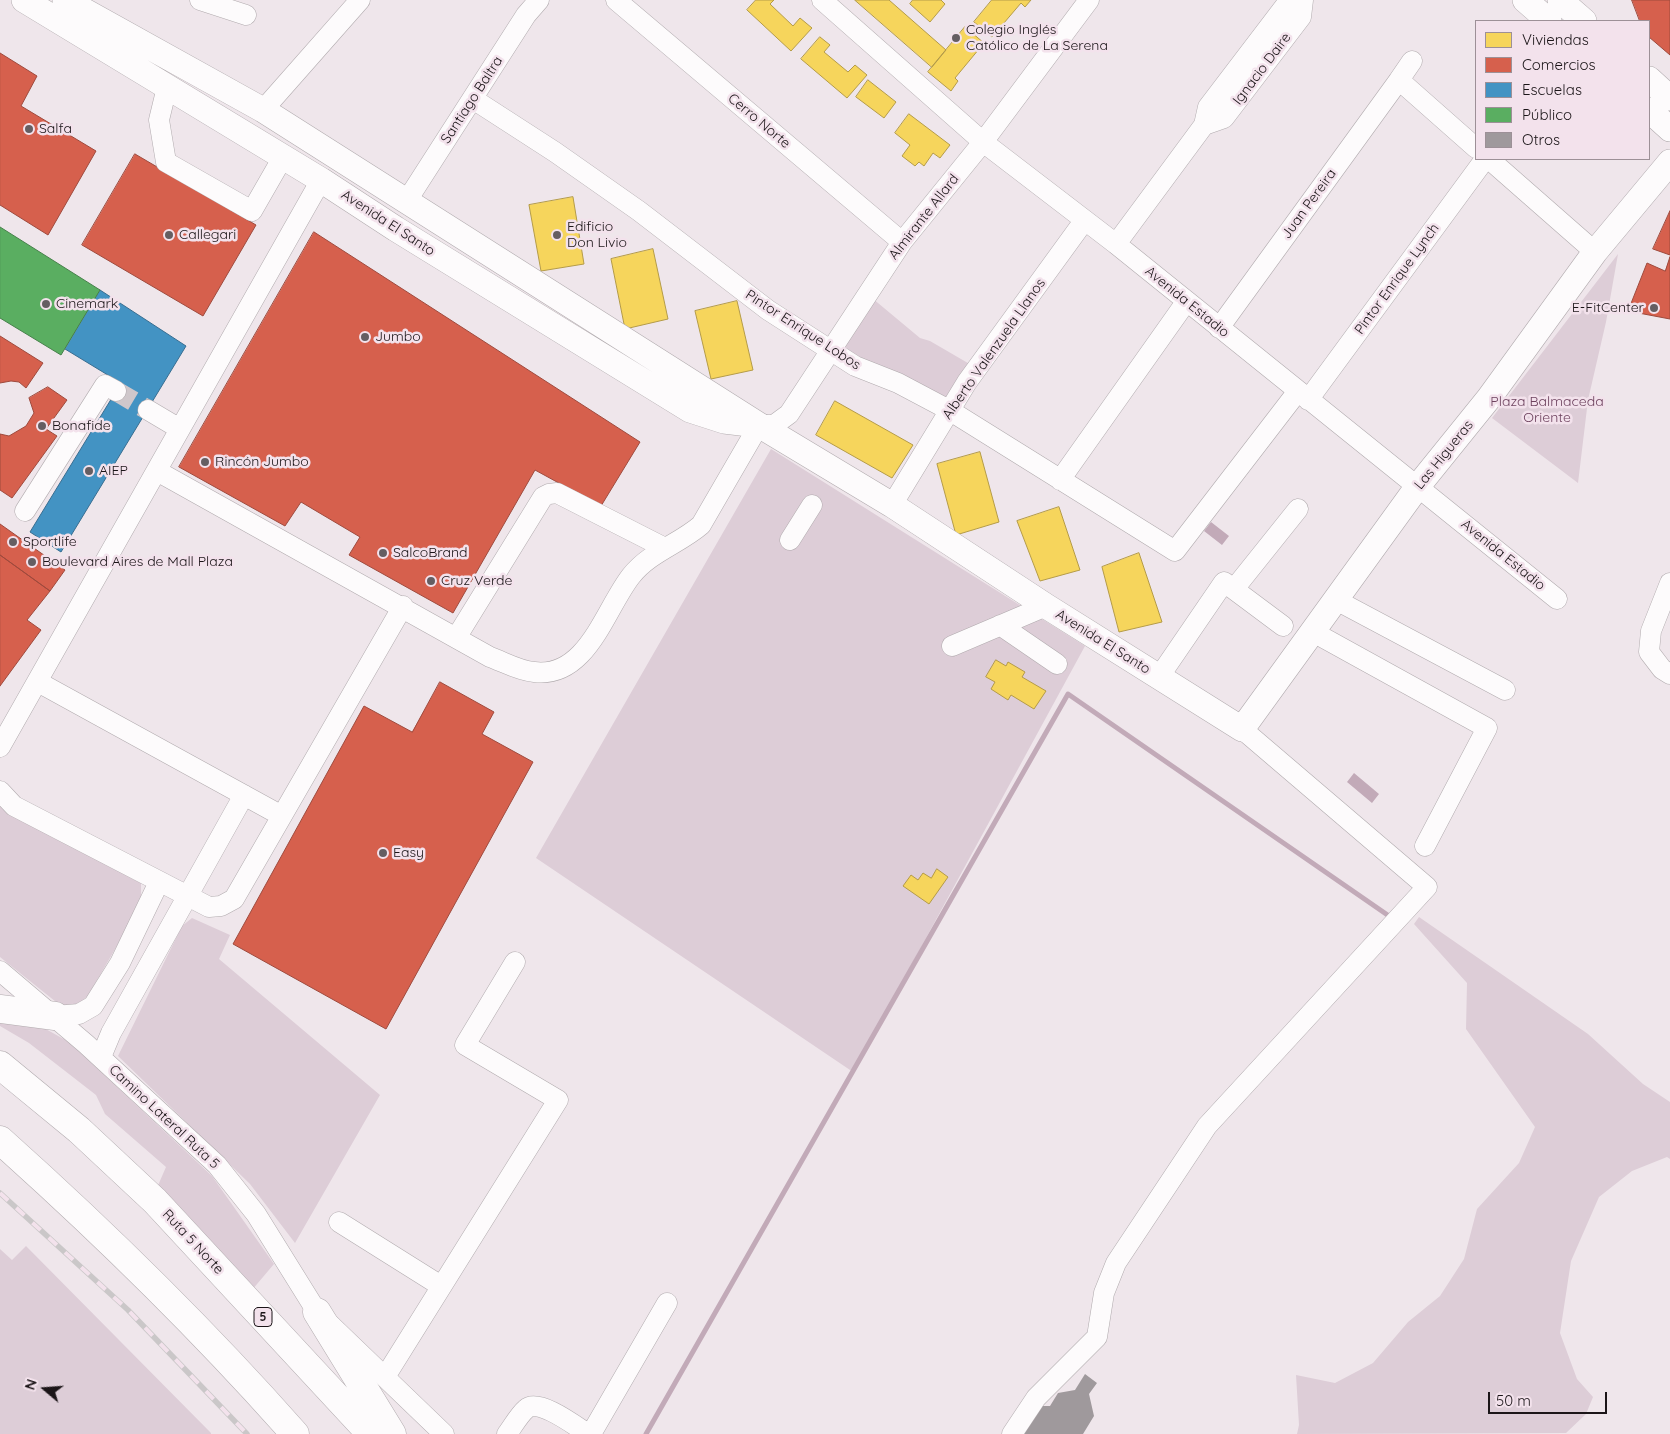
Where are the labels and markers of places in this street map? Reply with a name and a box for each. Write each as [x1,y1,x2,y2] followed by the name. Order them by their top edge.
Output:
[966,22,1108,54] place label: Colegio Inglés Católico de La Serena
[950,32,962,44] marker: Colegio Inglés Católico de La Serena
[39,121,72,137] place label: Salfa
[23,123,35,135] marker: Salfa
[567,219,627,252] place label: Edificio Don Livio
[179,227,236,243] place label: Callegari
[163,229,175,241] marker: Callegari
[551,229,563,241] marker: Edificio Don Livio
[56,296,118,312] place label: Cinemark
[40,298,52,310] marker: Cinemark
[1572,300,1644,316] place label: E-FitCenter
[1648,302,1660,314] marker: E-FitCenter
[375,329,421,345] place label: Jumbo
[359,331,371,343] marker: Jumbo
[52,418,111,434] place label: Bonafide
[36,420,48,432] marker: Bonafide
[215,454,309,470] place label: Rincón Jumbo
[199,456,211,468] marker: Rincón Jumbo
[99,463,128,479] place label: AIEP
[83,465,95,477] marker: AIEP
[23,534,77,550] place label: Sportlife
[7,536,19,548] marker: Sportlife
[393,545,468,561] place label: SalcoBrand
[377,547,389,559] marker: SalcoBrand
[42,554,233,570] place label: Boulevard Aires de Mall Plaza
[26,556,38,568] marker: Boulevard Aires de Mall Plaza
[441,573,512,589] place label: Cruz Verde
[425,575,437,587] marker: Cruz Verde
[393,845,424,861] place label: Easy
[377,847,389,859] marker: Easy

